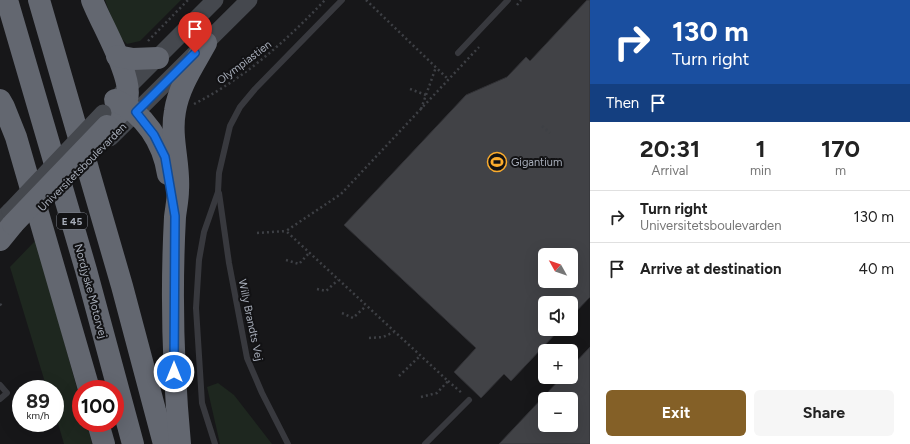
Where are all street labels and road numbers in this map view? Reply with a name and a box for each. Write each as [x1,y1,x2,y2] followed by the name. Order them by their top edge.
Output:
[215,38,274,87] street label: Olympiastien
[35,120,129,214] street label: Universitetsboulevarden
[57,213,87,229] road number: E 45
[72,242,109,340] street label: Nordjyske Motorvej
[235,278,266,362] street label: Willy Brandts Vej

